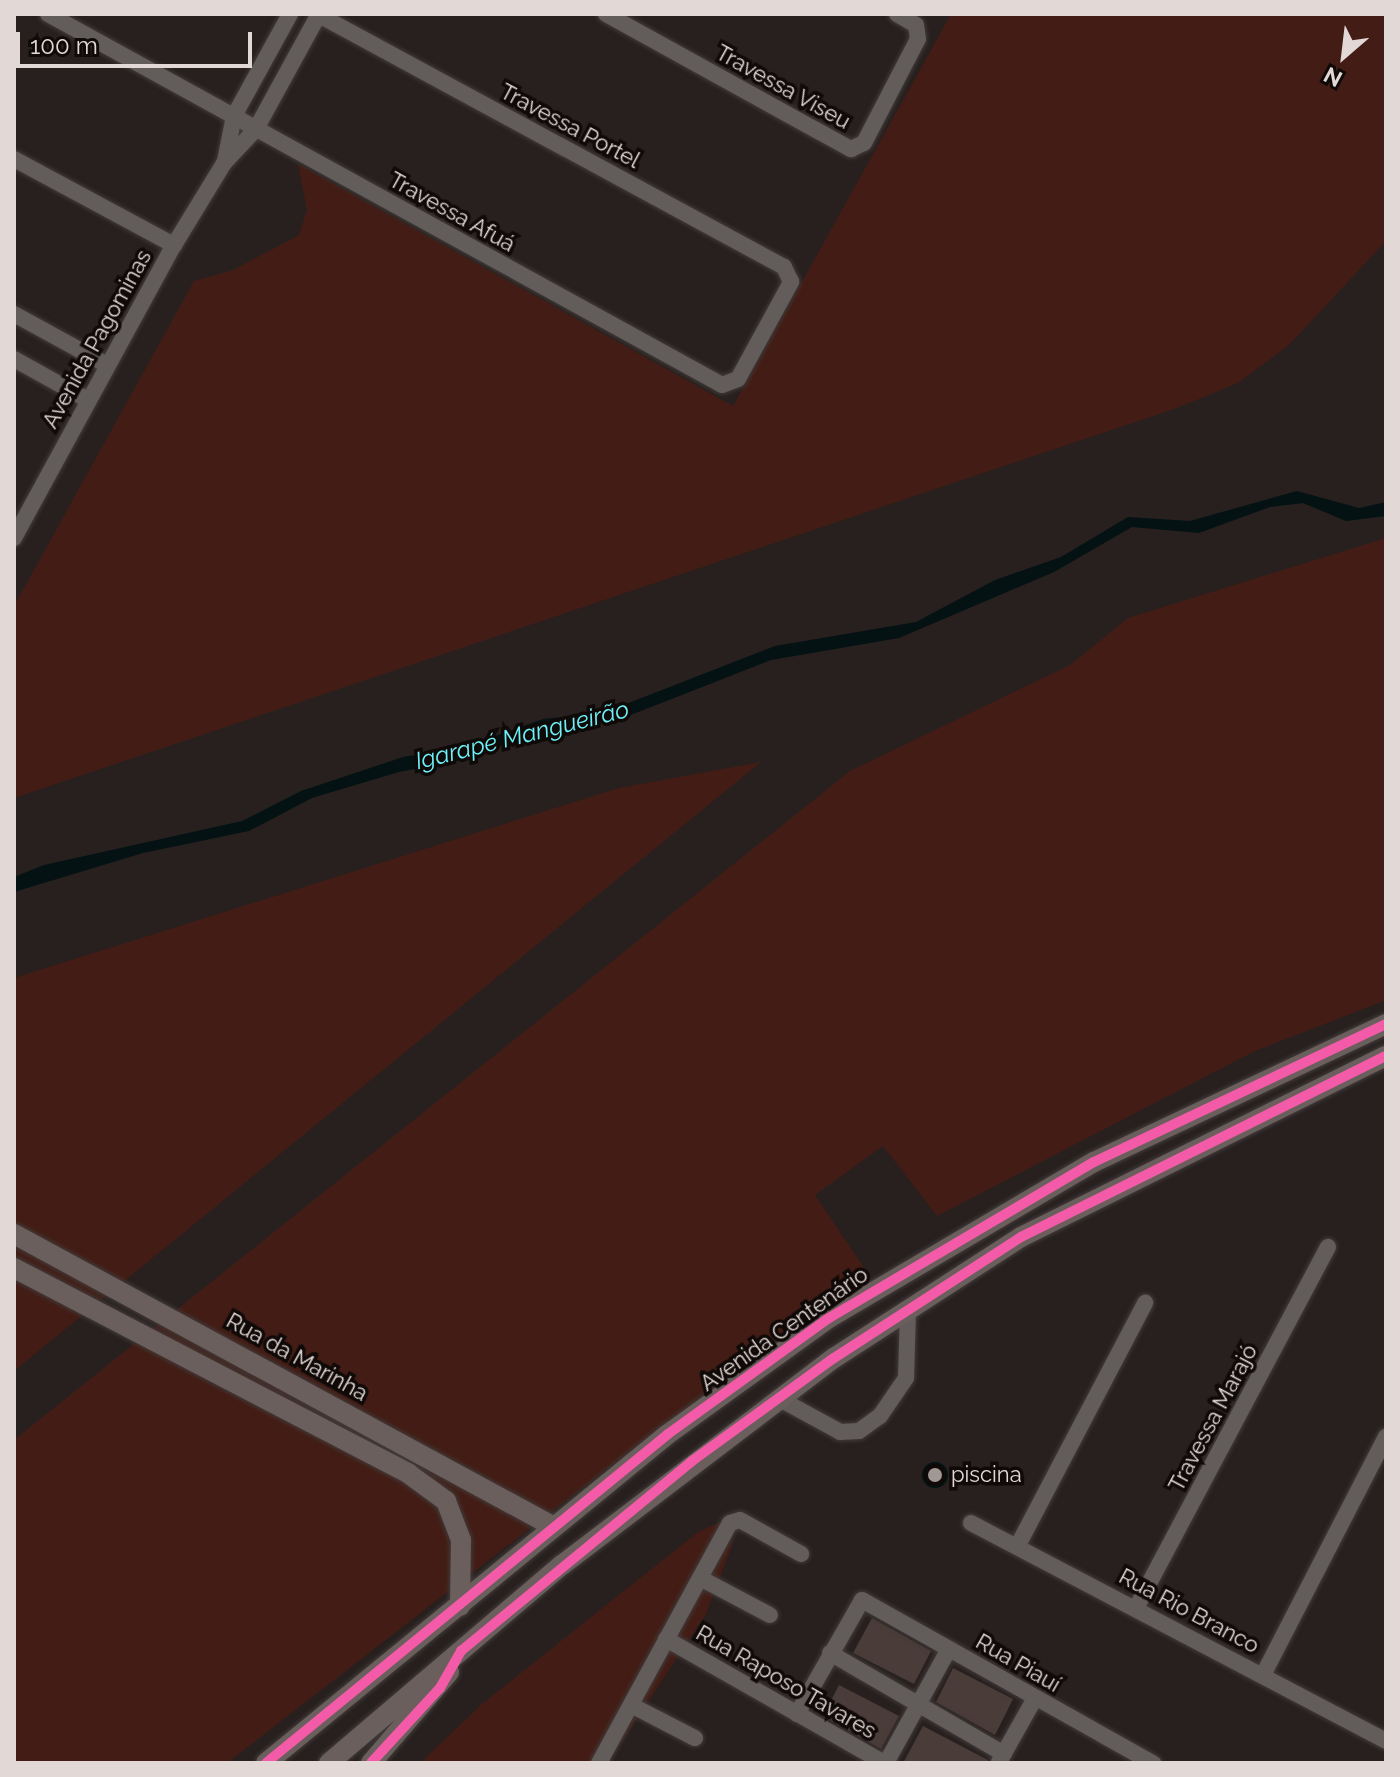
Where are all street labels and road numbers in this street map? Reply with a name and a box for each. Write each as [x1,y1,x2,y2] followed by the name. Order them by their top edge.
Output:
[711,39,855,135] street label: Travessa Viseu
[496,78,644,174] street label: Travessa Portel
[384,166,520,258] street label: Travessa Afuá
[37,245,157,433] street label: Avenida Pagominas
[695,1261,873,1397] street label: Avenida Centenário
[222,1307,372,1407] street label: Rua da Marinha
[1163,1340,1263,1496] street label: Travessa Marajó
[1114,1563,1264,1659] street label: Rua Rio Branco
[691,1620,881,1744] street label: Rua Raposo Tavares
[971,1628,1065,1698] street label: Rua Piauí

